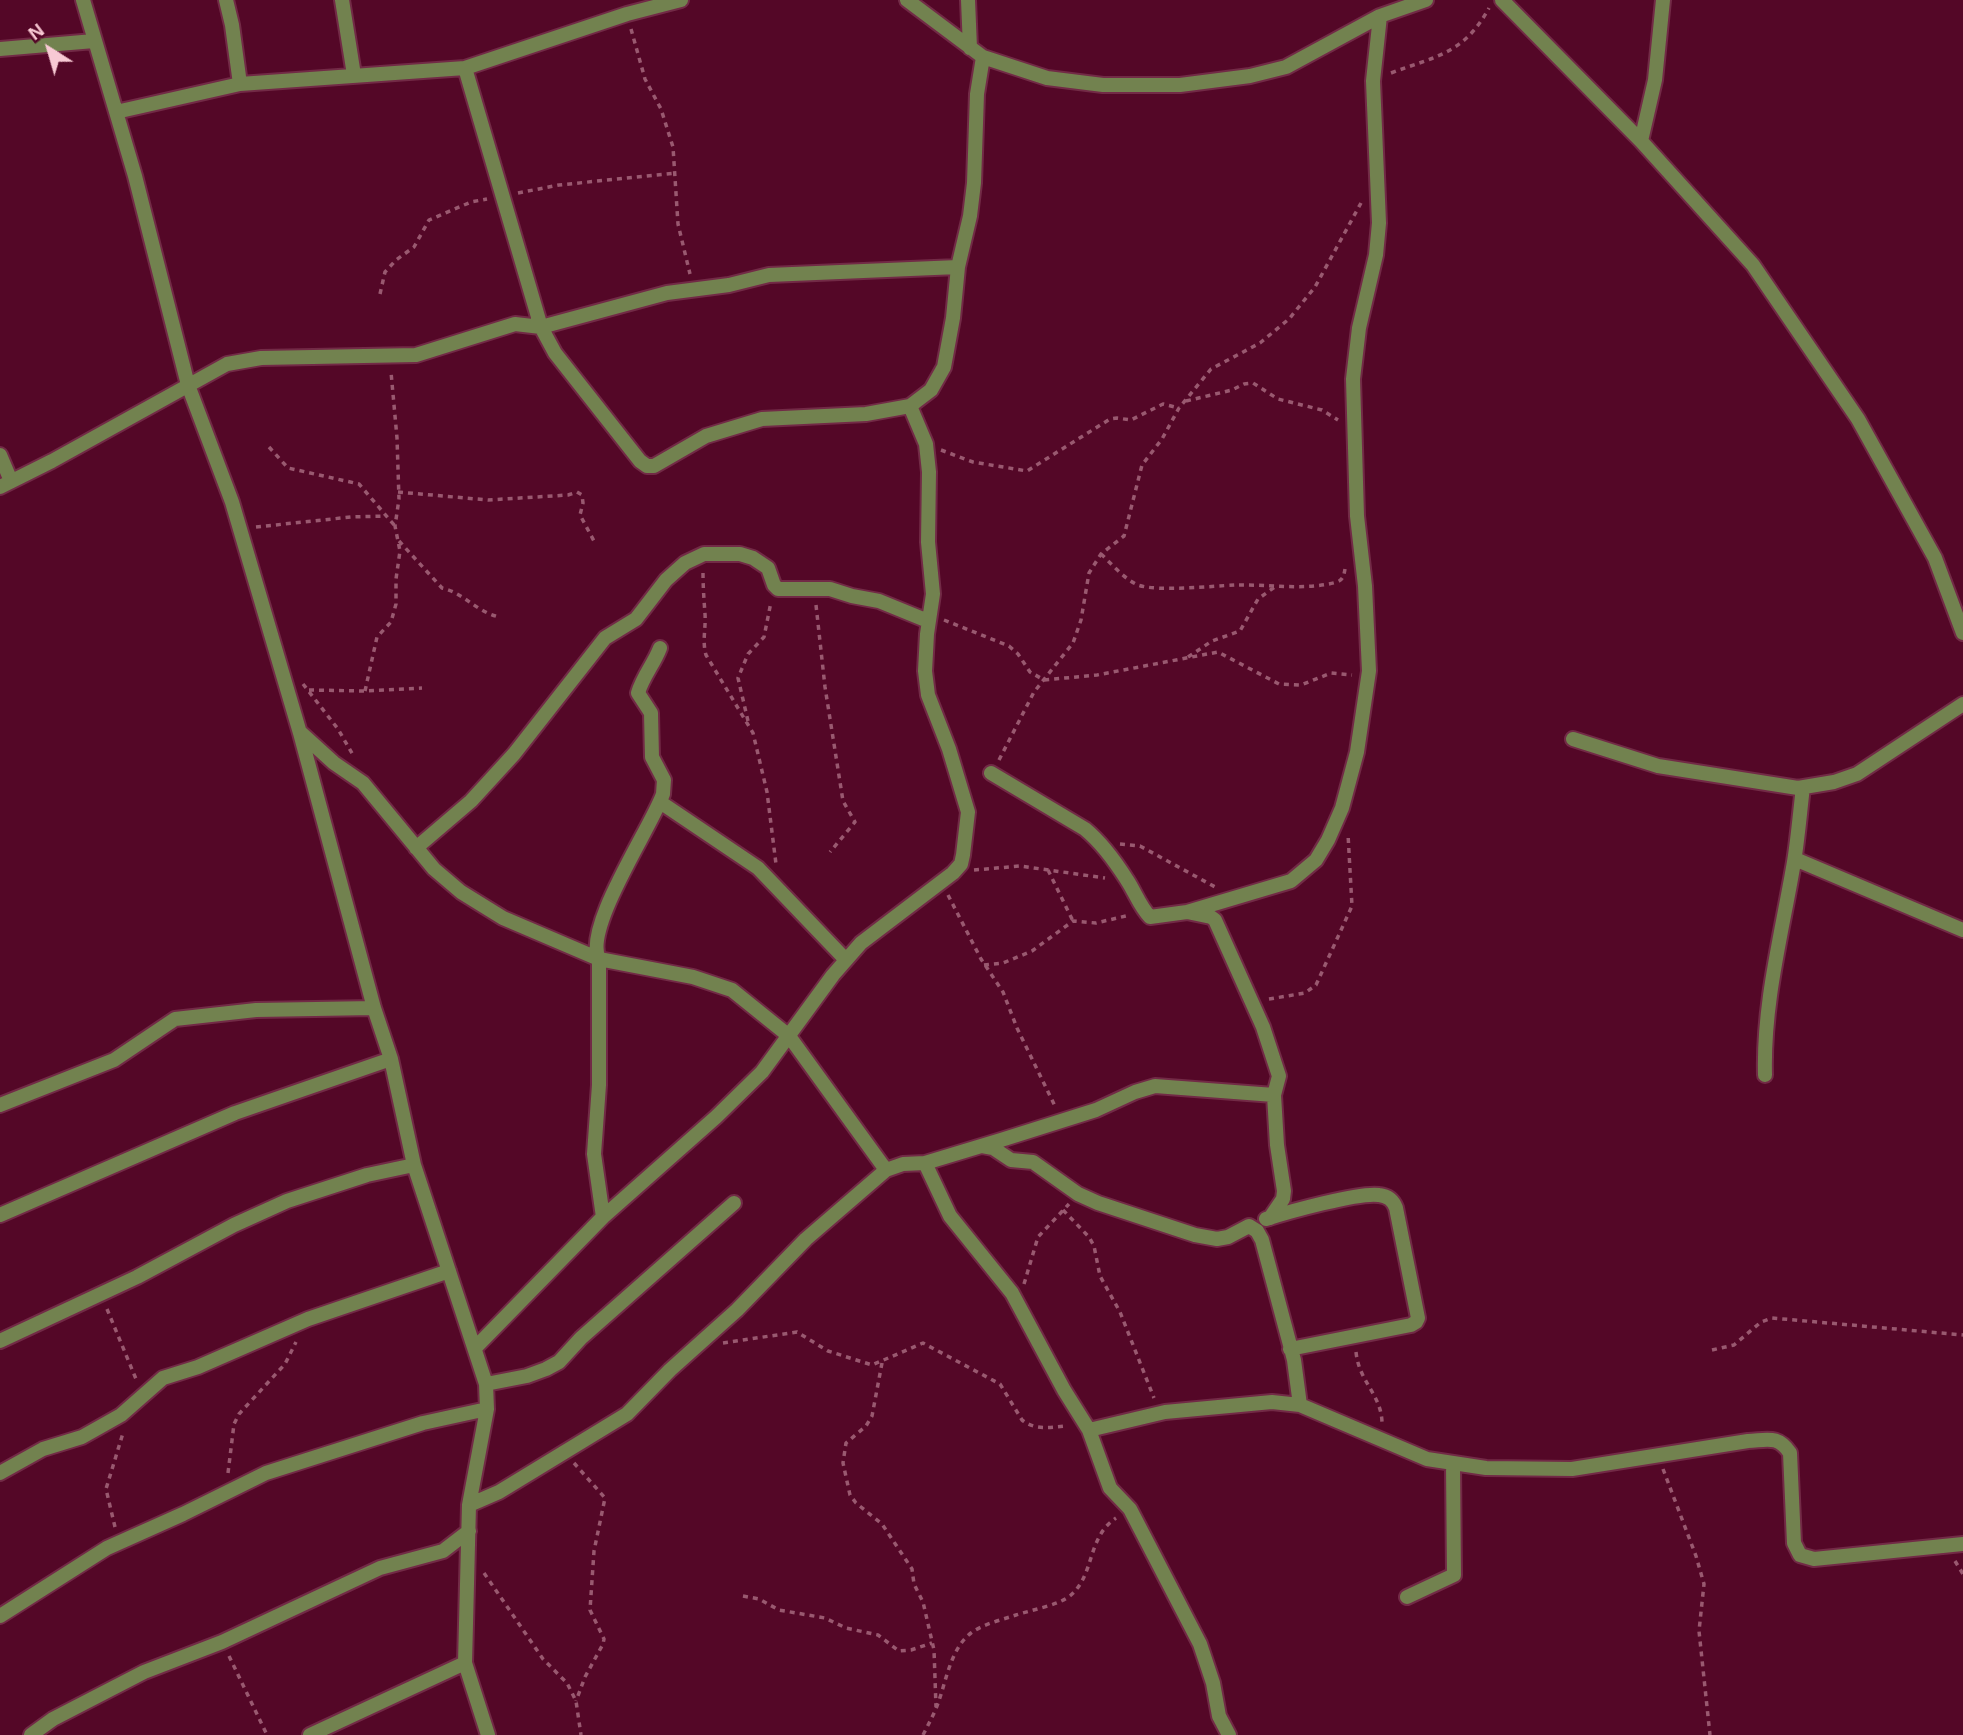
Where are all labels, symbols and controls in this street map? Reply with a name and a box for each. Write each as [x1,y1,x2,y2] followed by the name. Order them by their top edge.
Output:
[14,14,84,84] north arrow
[24,19,48,44] text: N

